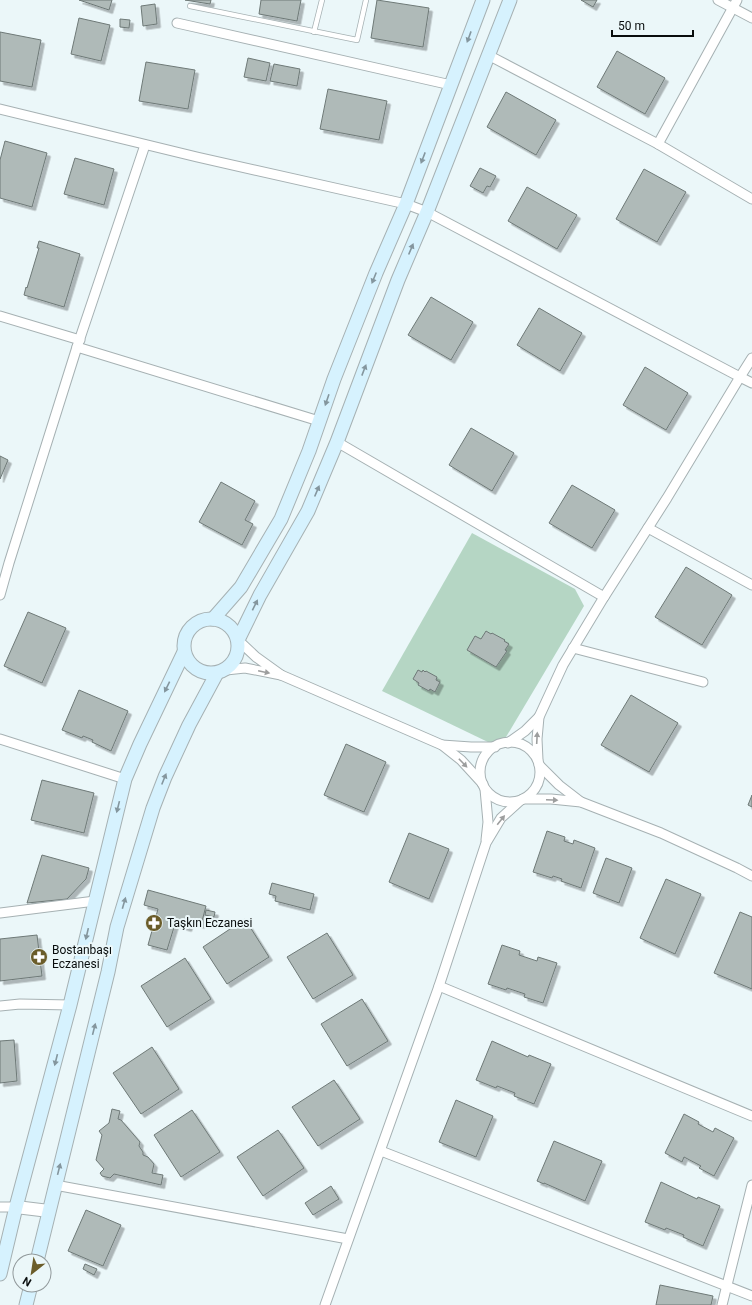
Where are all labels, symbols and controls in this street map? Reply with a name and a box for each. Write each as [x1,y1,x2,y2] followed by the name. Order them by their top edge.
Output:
[612,12,693,38] scale bar
[618,19,645,33] text: 50 m
[465,31,471,43] one-way arrow
[419,153,425,165] one-way arrow
[409,242,415,254] one-way arrow
[370,273,376,285] one-way arrow
[362,363,368,375] one-way arrow
[323,394,329,406] one-way arrow
[314,484,320,496] one-way arrow
[252,599,258,611] one-way arrow
[258,669,270,675] one-way arrow
[164,682,170,693] one-way arrow
[534,732,541,744] one-way arrow
[459,758,468,768] one-way arrow
[162,772,168,784] one-way arrow
[546,796,558,803] one-way arrow
[115,802,121,814] one-way arrow
[497,814,505,825] one-way arrow
[121,896,127,908] one-way arrow
[144,913,164,933] pharmacy icon: Taşkın Eczanesi
[167,916,253,930] place label: Taşkın Eczanesi
[84,928,90,940] one-way arrow
[52,943,112,971] place label: Bostanbaşı Eczanesi
[29,947,49,967] pharmacy icon: Bostanbaşı Eczanesi
[91,1023,97,1035] one-way arrow
[53,1054,59,1066] one-way arrow
[56,1162,62,1174] one-way arrow
[12,1253,52,1293] north arrow
[20,1274,34,1289] text: N

